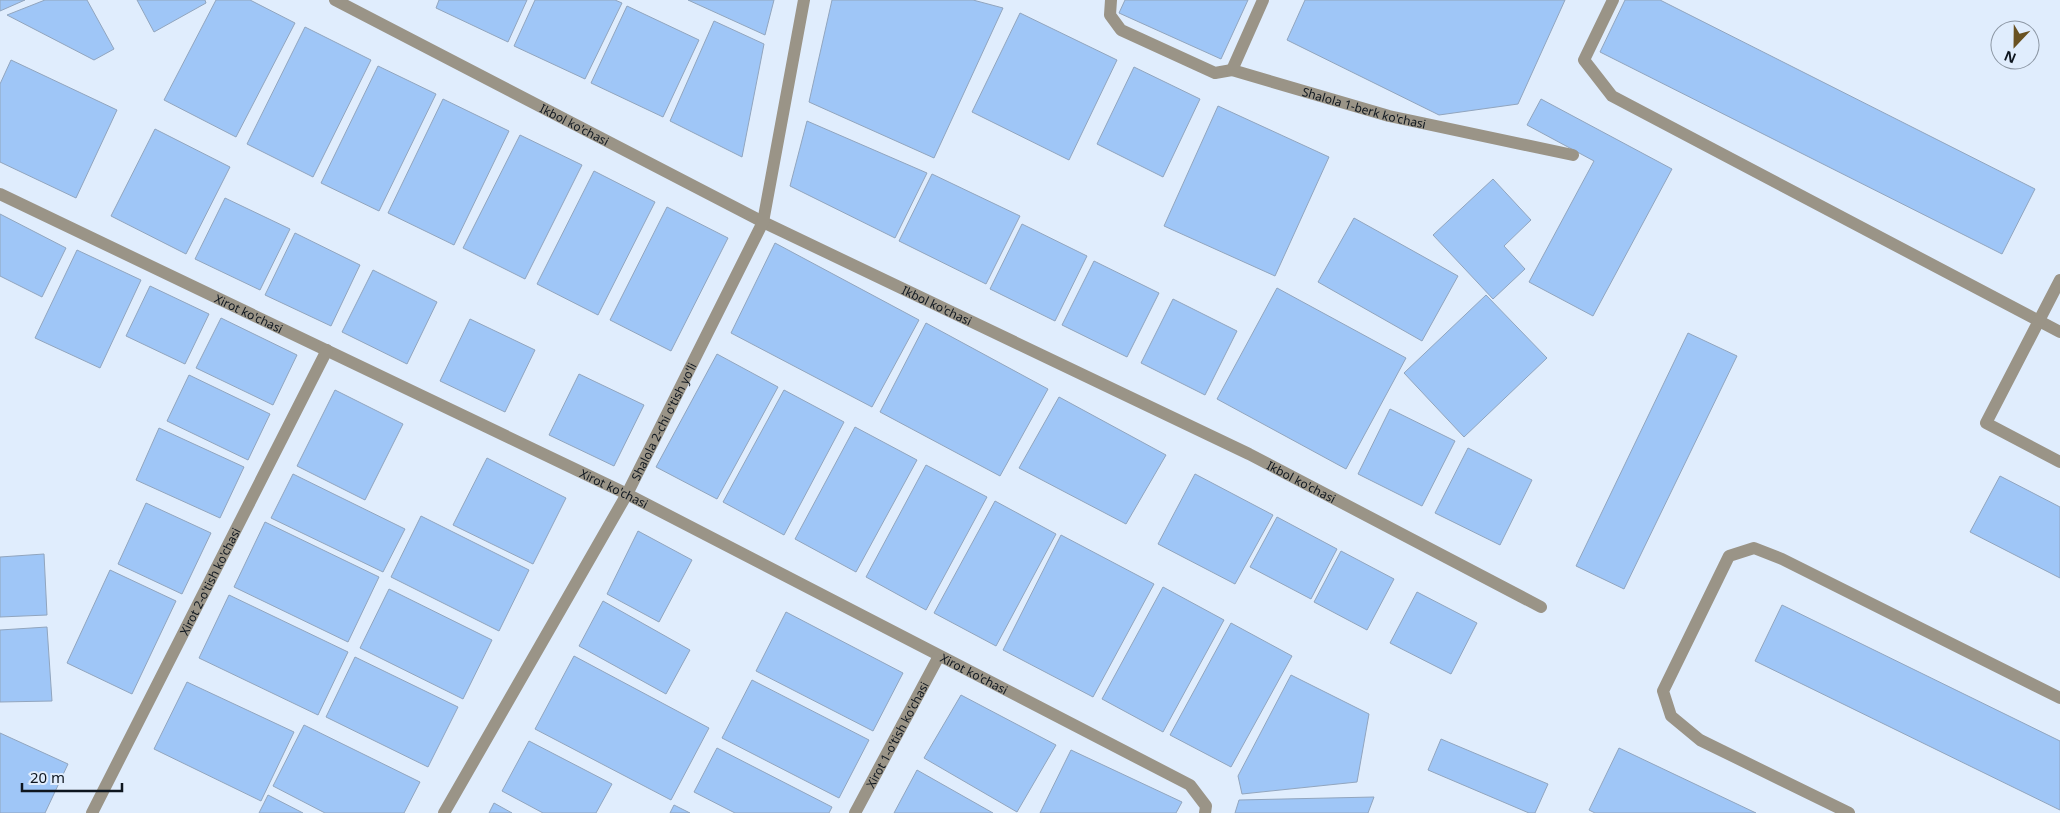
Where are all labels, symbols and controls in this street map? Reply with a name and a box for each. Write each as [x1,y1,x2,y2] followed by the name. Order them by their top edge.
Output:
[1990,20,2040,70] north arrow
[2001,47,2019,68] text: N
[1300,83,1428,132] street label: Shalola 1-berk ko'chasi
[537,99,612,149] street label: Ikbol ko'chasi
[899,281,975,329] street label: Ikbol ko'chasi
[212,290,286,337] street label: Xirot ko'chasi
[627,359,700,483] street label: Shalola 2-chi o'tish yo'li
[1264,456,1339,507] street label: Ikbol ko'chasi
[577,464,651,512] street label: Xirot ko'chasi
[175,525,244,638] street label: Xirot 2-o'tish ko'chasi
[938,649,1011,698] street label: Xirot ko'chasi
[862,678,932,791] street label: Xirot 1-o'tish ko'chasi
[22,760,122,792] scale bar
[30,767,65,787] text: 20 m

